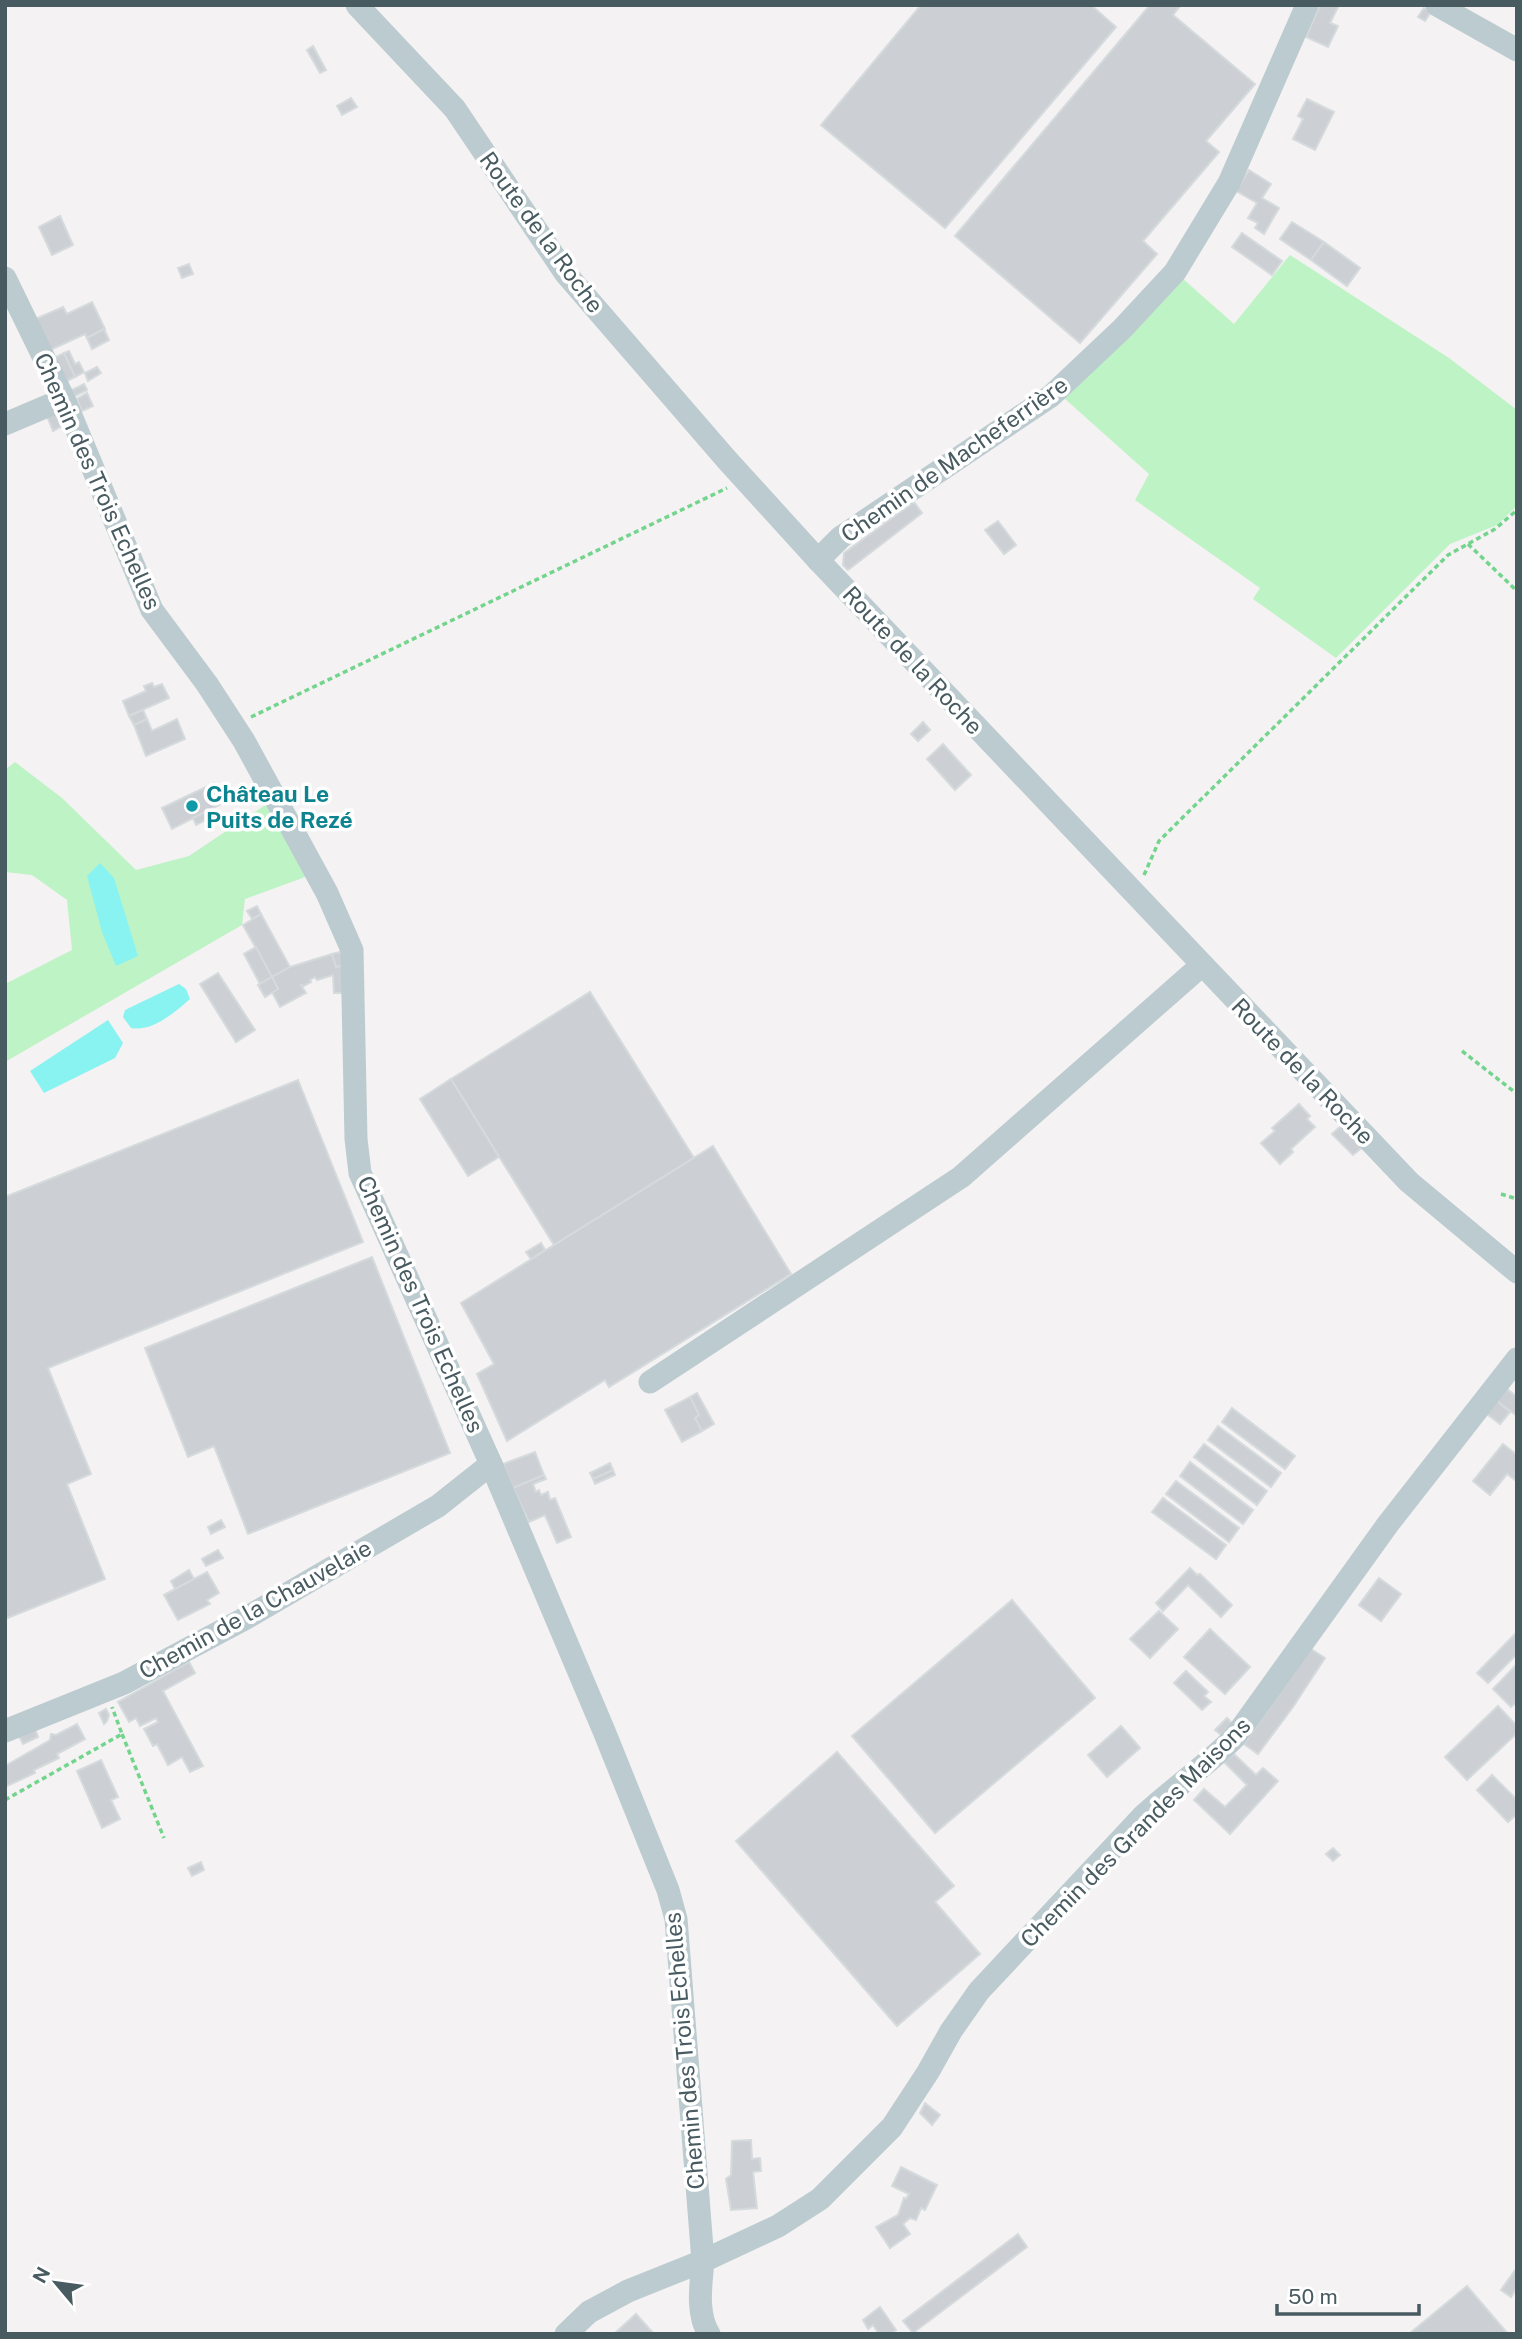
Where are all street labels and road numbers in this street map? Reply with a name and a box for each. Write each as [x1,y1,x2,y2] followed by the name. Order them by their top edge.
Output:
[475,146,609,318] street label: Route de la Roche
[29,348,167,614] street label: Chemin des Trois Echelles
[836,370,1072,548] street label: Chemin de Macheferrière
[837,580,989,740] street label: Route de la Roche
[1226,992,1380,1150] street label: Route de la Roche
[352,1171,490,1437] street label: Chemin des Trois Echelles
[134,1534,376,1684] street label: Chemin de la Chauvelaie
[1015,1712,1255,1952] street label: Chemin des Grandes Maisons
[658,1911,710,2191] street label: Chemin des Trois Echelles

